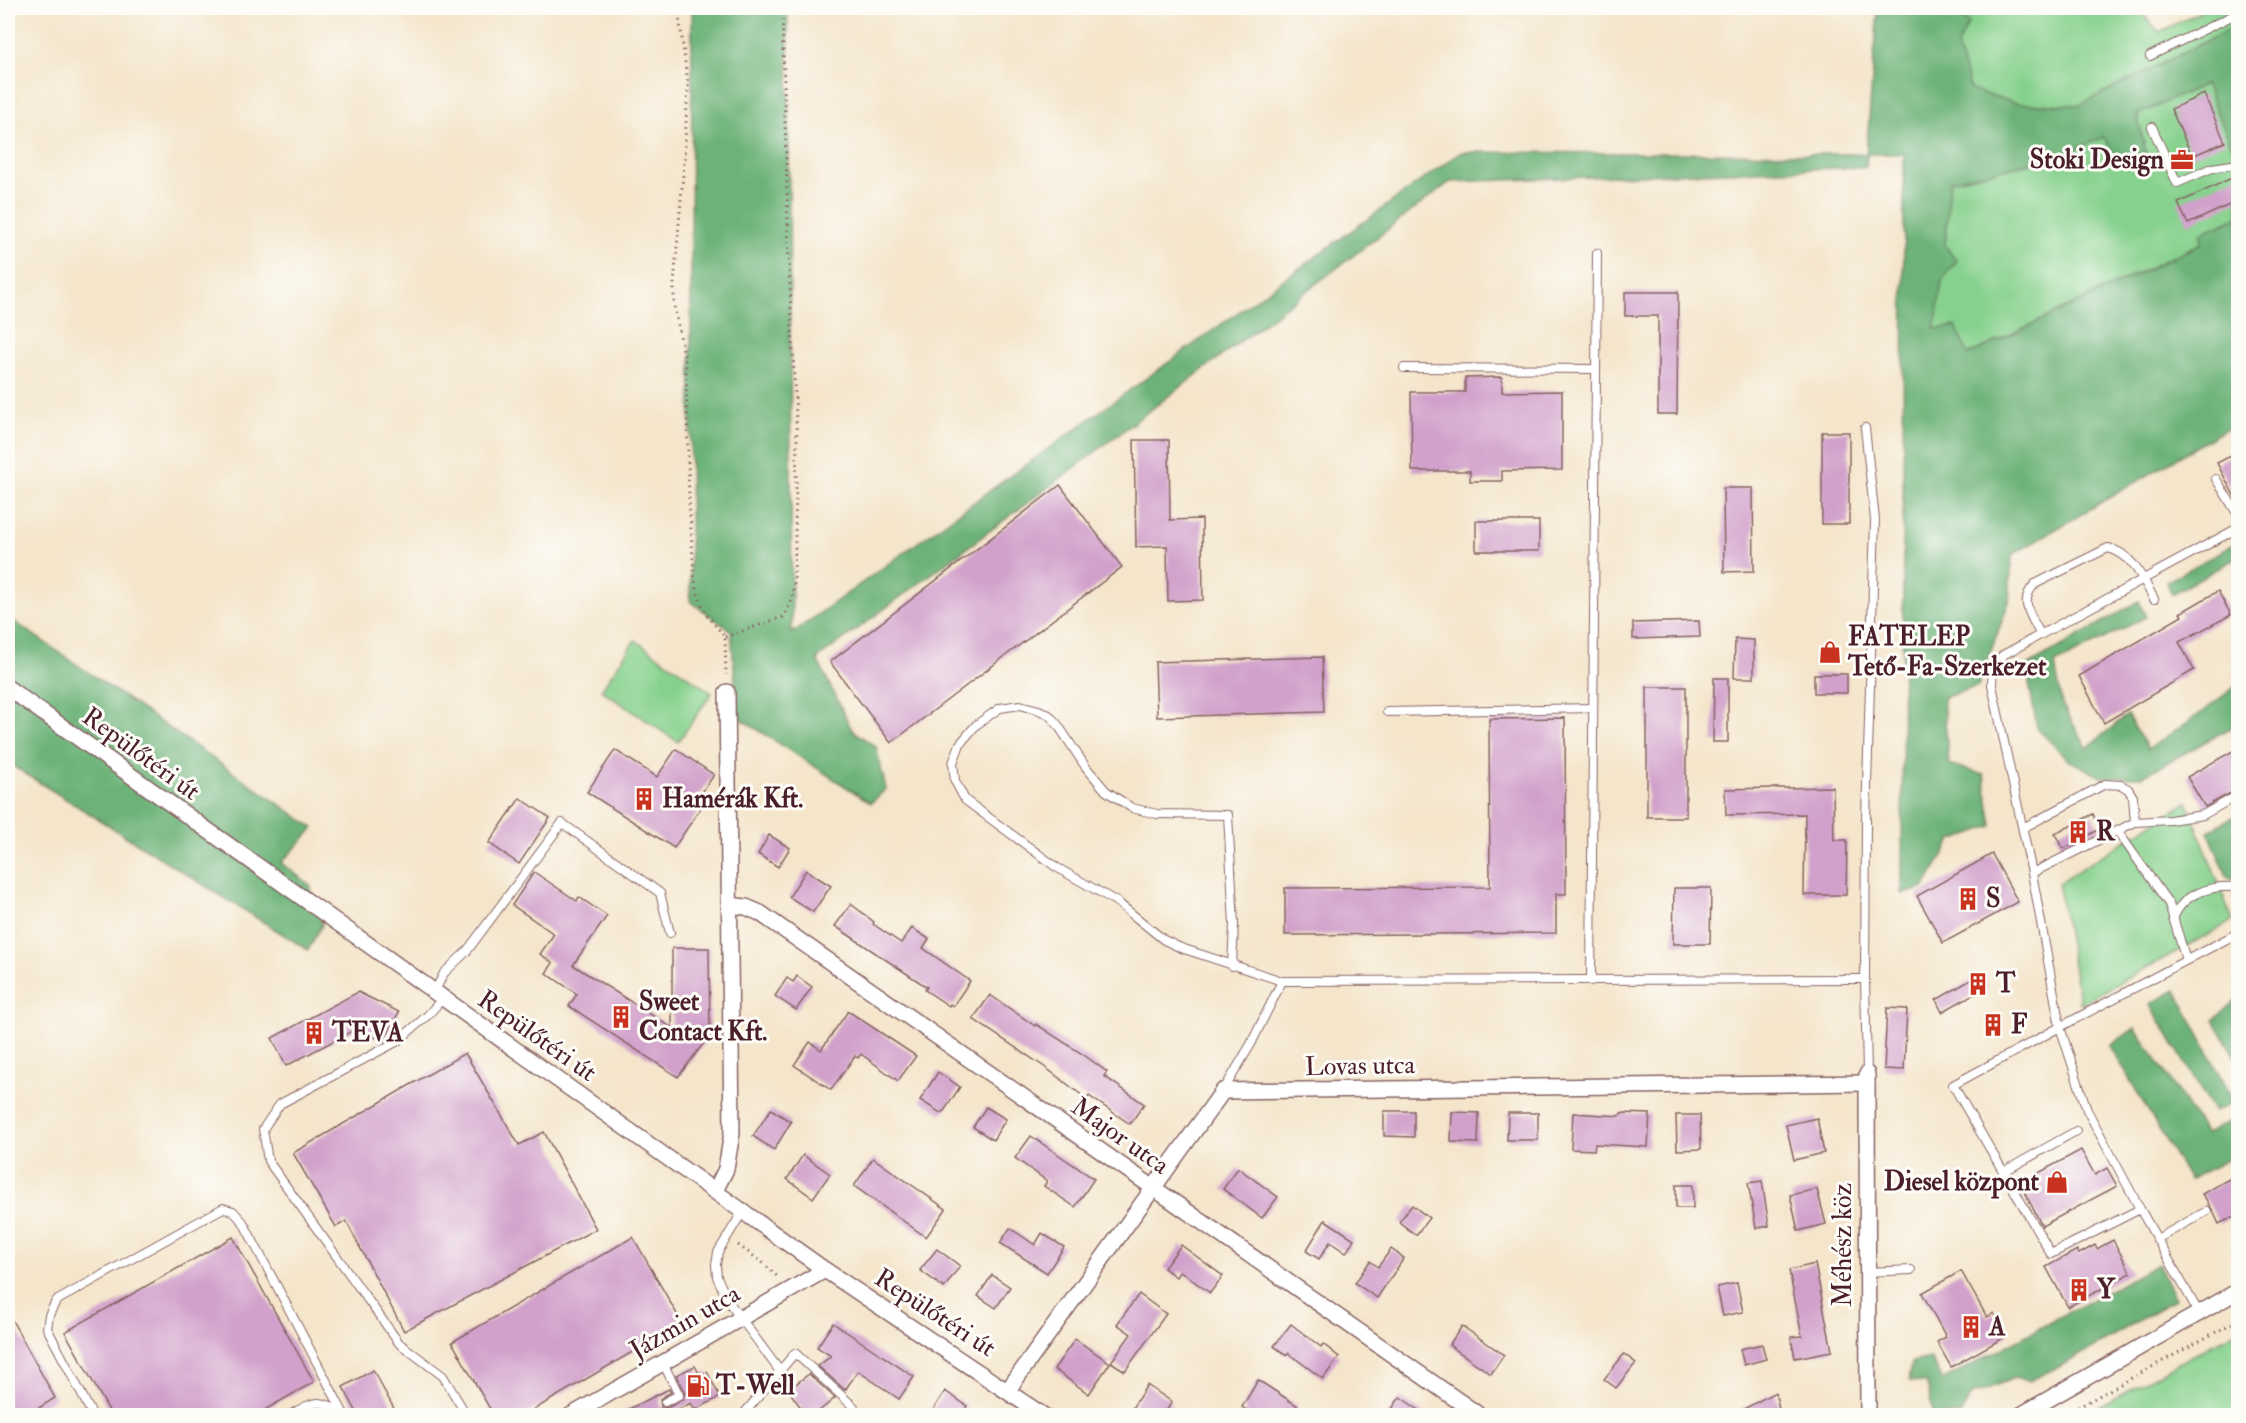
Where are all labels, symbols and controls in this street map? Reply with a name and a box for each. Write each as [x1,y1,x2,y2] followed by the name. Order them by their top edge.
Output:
[2030,144,2165,177] place label: Stoki Design
[2169,147,2195,173] office icon: Stoki Design
[1847,621,2047,683] place label: FATELEP Tető-Fa-Szerkezet
[1817,639,1843,665] shop icon: FATELEP Tető-Fa-Szerkezet
[75,700,206,808] street label: Repülőtéri út
[662,783,803,815] place label: Hamérák Kft.
[631,786,657,812] building icon: Hamérák Kft.
[2096,816,2116,848] place label: R
[2065,819,2091,845] building icon: R
[1986,883,2000,915] place label: S
[1955,886,1981,912] building icon: S
[1995,968,2016,1000] place label: T
[1965,971,1991,997] building icon: T
[471,983,603,1090] street label: Repülőtéri út
[639,986,767,1048] place label: Sweet Contact Kft.
[608,1004,634,1030] building icon: Sweet Contact Kft.
[2011,1009,2028,1041] place label: F
[1980,1012,2006,1038] building icon: F
[331,1017,404,1049] place label: TEVA
[301,1020,327,1046] building icon: TEVA
[1305,1049,1416,1083] street label: Lovas utca
[1065,1091,1175,1181] street label: Major utca
[1884,1166,2040,1199] place label: Diesel központ
[2044,1169,2070,1195] shop icon: Diesel központ
[1827,1183,1859,1307] street label: Méhész köz
[868,1262,1002,1365] street label: Repülőtéri út
[2096,1274,2116,1306] place label: Y
[623,1277,746,1367] street label: Jázmin utca
[2066,1277,2092,1303] building icon: Y
[1988,1311,2006,1343] place label: A
[1958,1314,1984,1340] building icon: A
[715,1370,795,1402] place label: T-Well
[685,1373,711,1399] fuel station icon: T-Well

